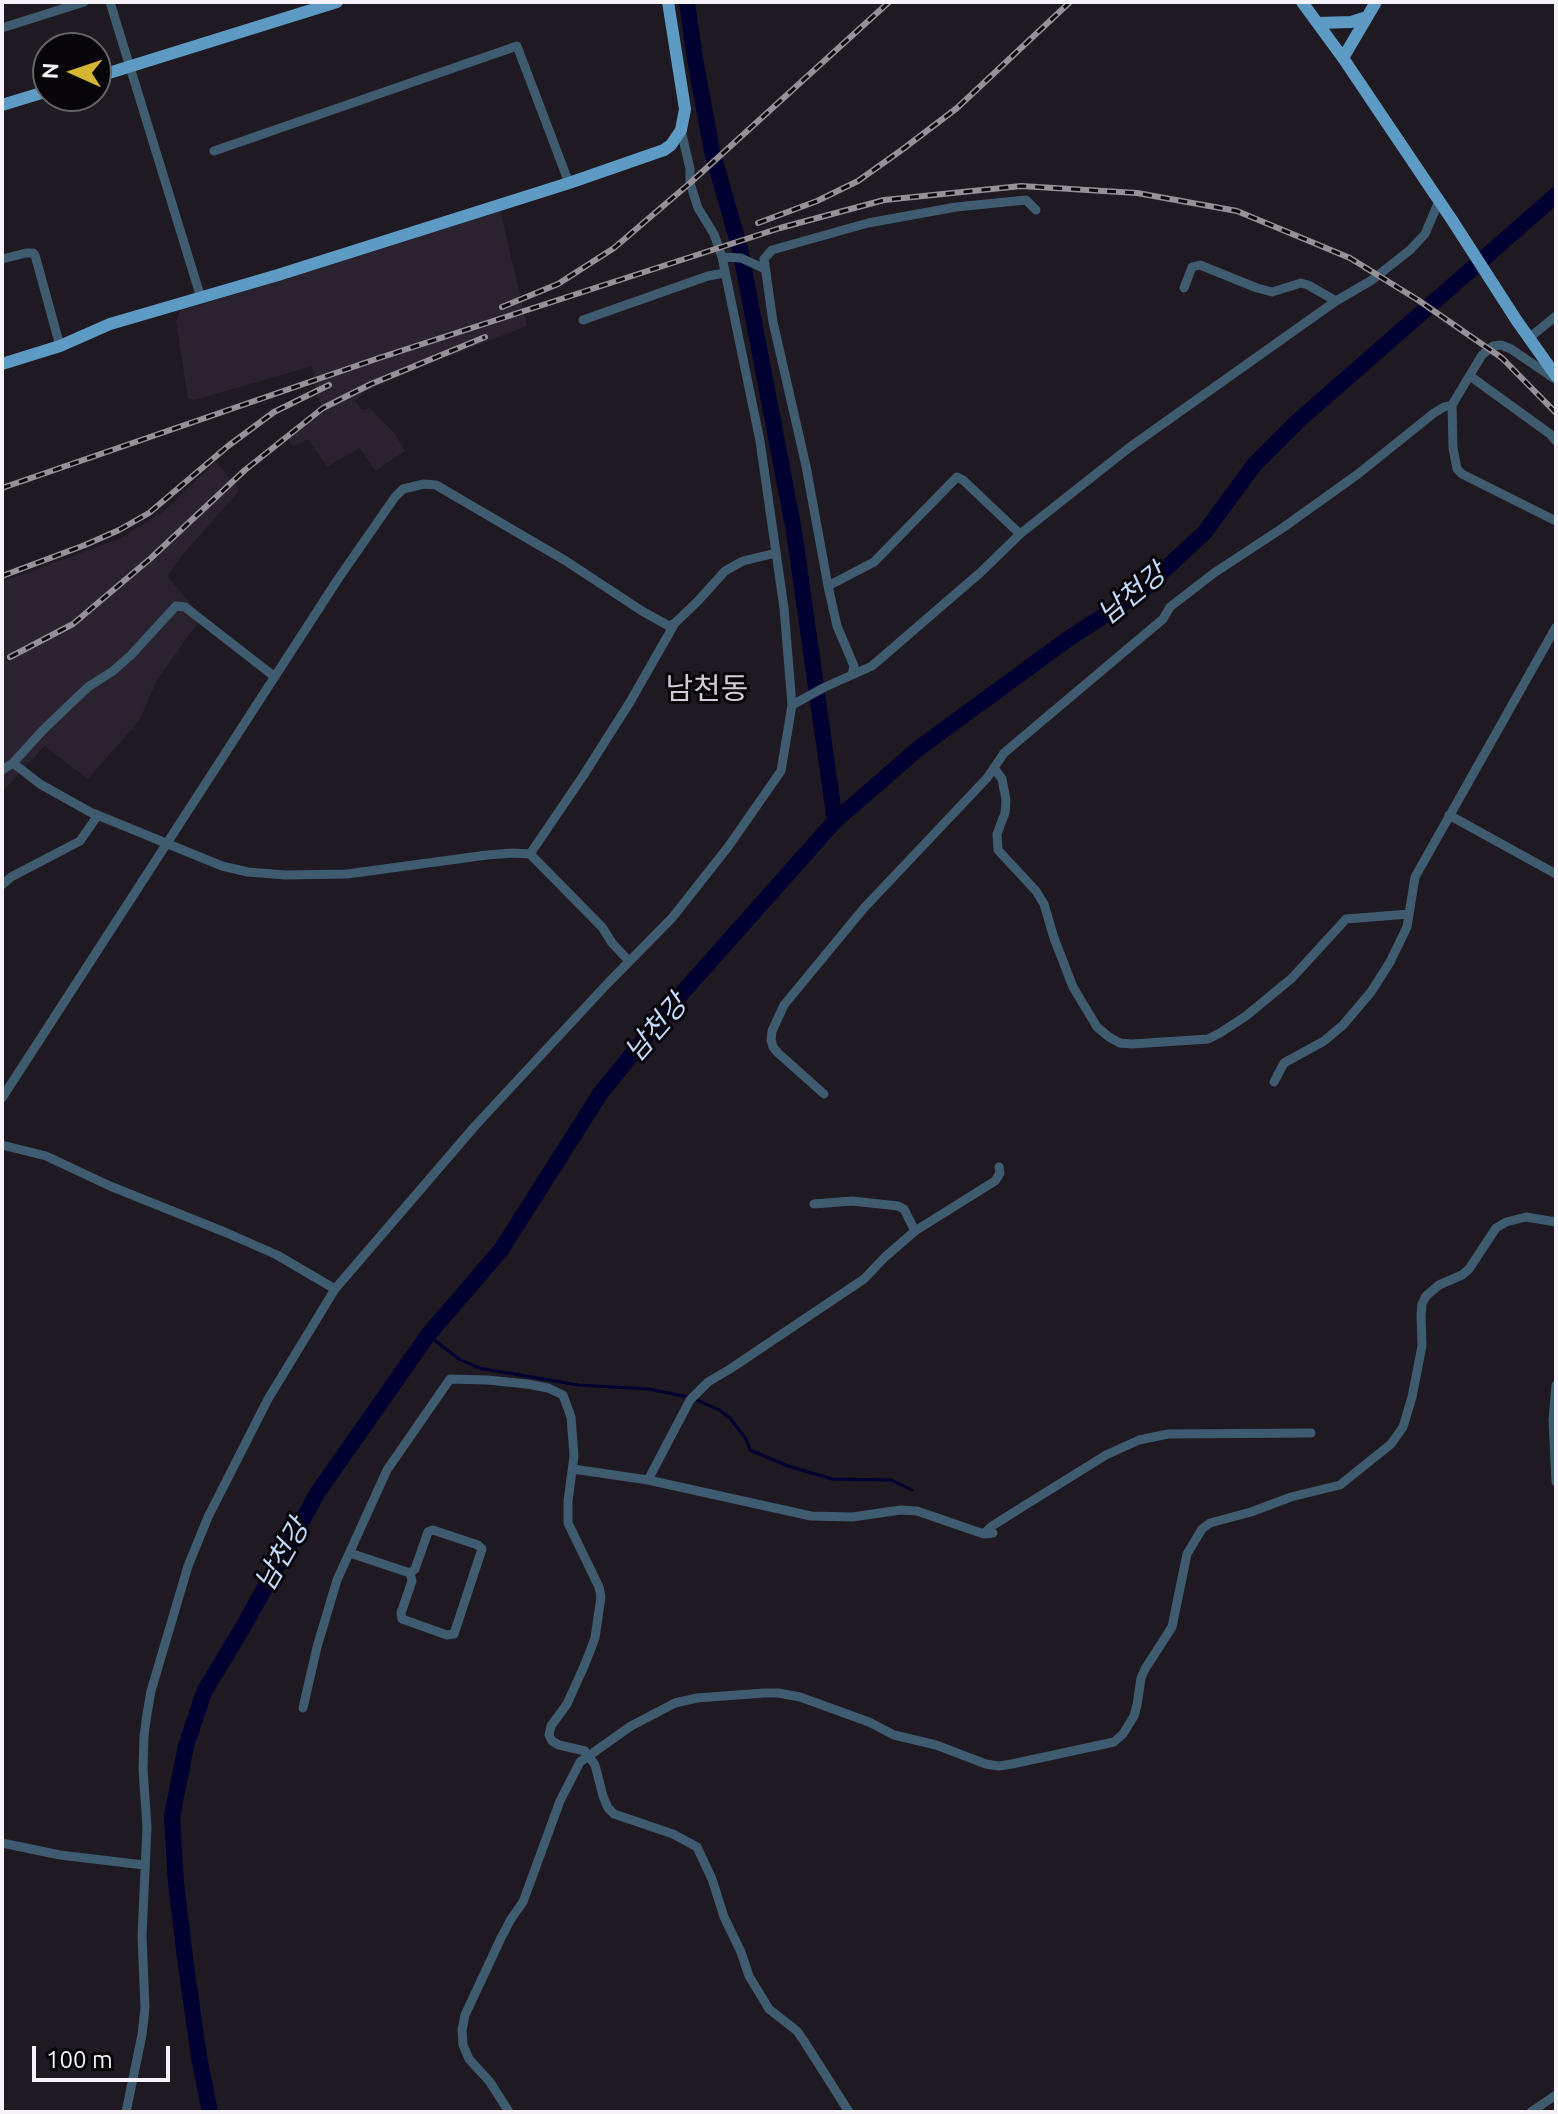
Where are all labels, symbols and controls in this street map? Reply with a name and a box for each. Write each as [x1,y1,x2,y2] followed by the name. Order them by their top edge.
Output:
[32,32,112,112] north arrow
[37,62,62,80] text: N
[1091,557,1173,631] water label: 남천강
[666,671,748,707] district label: 남천동
[618,988,694,1068] water label: 남천강
[248,1513,316,1597] water label: 남천강
[36,2030,174,2080] scale bar
[46,2046,113,2073] text: 100 m

